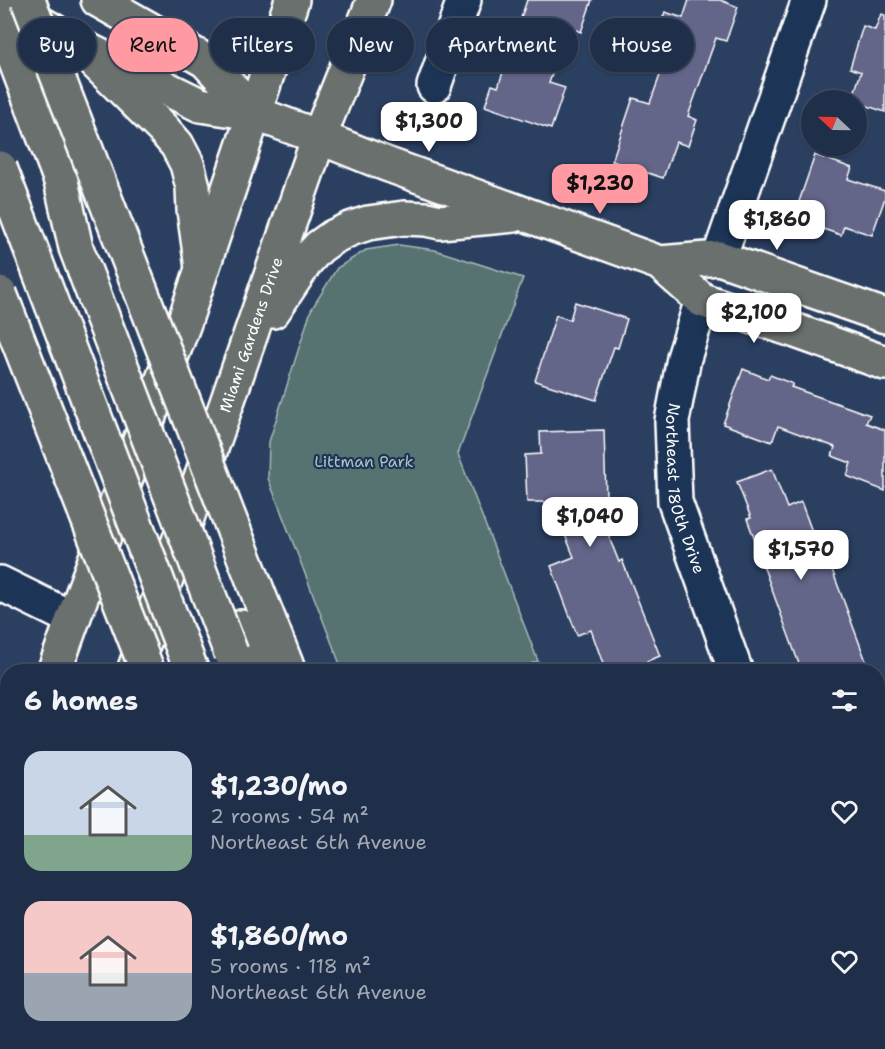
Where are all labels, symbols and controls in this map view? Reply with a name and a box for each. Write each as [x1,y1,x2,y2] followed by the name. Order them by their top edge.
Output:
[18,18,96,72] chip: Buy
[108,18,198,72] chip: Rent
[210,18,315,72] chip: Filters
[327,18,414,72] chip: New
[426,18,578,72] chip: Apartment
[590,18,694,72] chip: House
[801,90,867,156] north arrow
[801,90,867,156] map controls
[380,102,478,153] pin: $1,300
[395,108,463,134] text: $1,300
[551,164,649,215] pin: $1,230
[566,170,634,196] text: $1,230
[728,200,826,251] pin: $1,860
[743,206,811,232] text: $1,860
[214,254,288,415] street label: Miami Gardens Drive
[705,293,803,344] pin: $2,100
[720,299,788,325] text: $2,100
[661,401,710,576] street label: Northeast 180th Drive
[314,451,414,472] park label: Littman Park
[541,497,639,548] pin: $1,040
[556,503,624,529] text: $1,040
[752,530,850,581] pin: $1,570
[768,536,834,562] text: $1,570
[24,683,138,718] text: 6 homes
[828,684,861,717] icon: filters
[210,768,348,803] text: $1,230/mo
[72,775,144,847] icon: home
[828,795,861,828] icon: heart
[210,803,369,829] text: 2 rooms · 54 m²
[210,829,427,855] text: Northeast 6th Avenue
[210,918,348,953] text: $1,860/mo
[72,925,144,997] icon: home
[828,945,861,978] icon: heart
[210,953,371,979] text: 5 rooms · 118 m²
[210,979,427,1005] text: Northeast 6th Avenue

